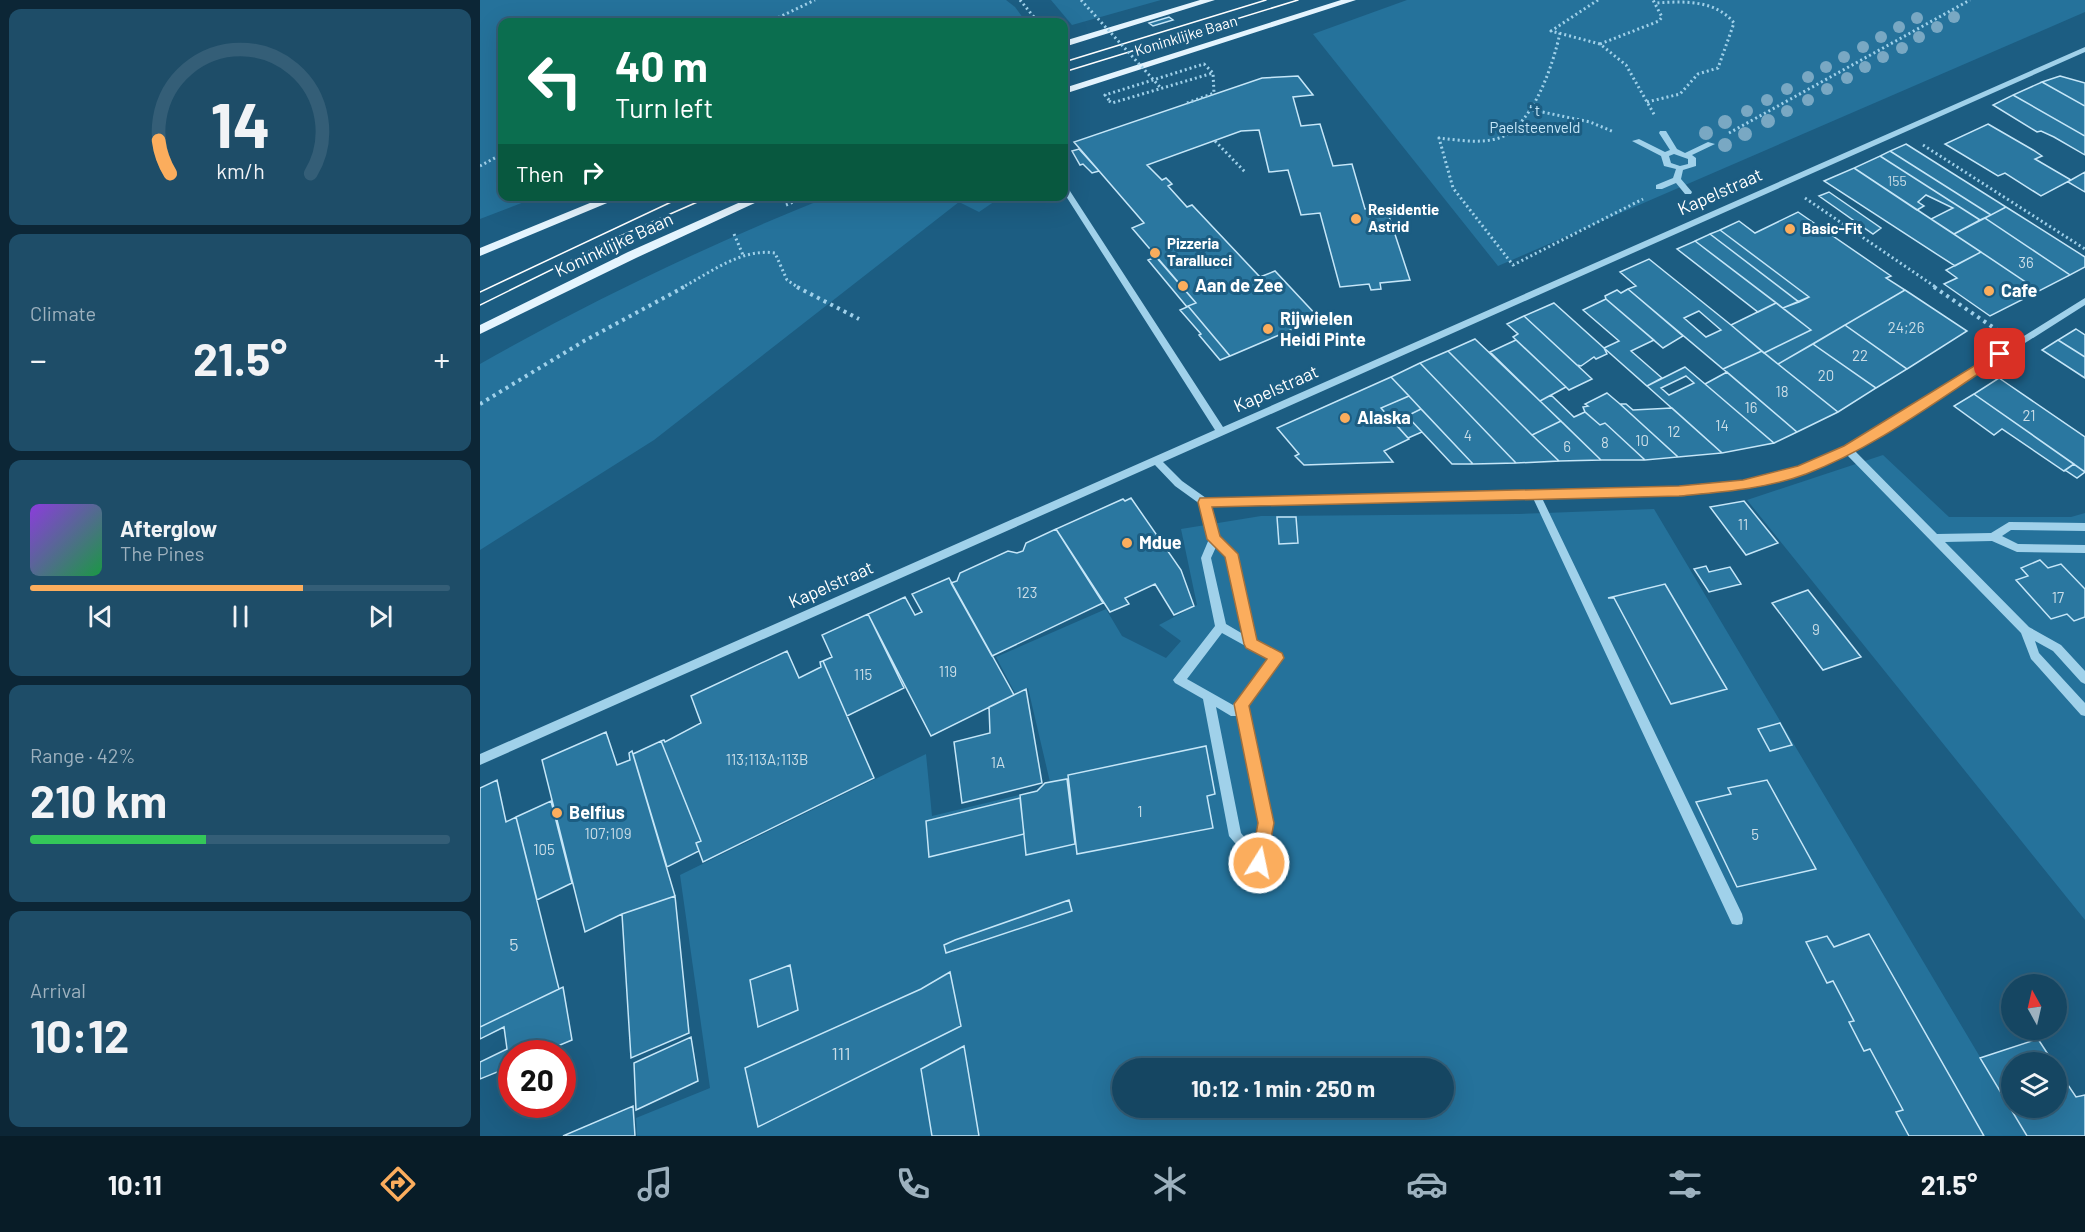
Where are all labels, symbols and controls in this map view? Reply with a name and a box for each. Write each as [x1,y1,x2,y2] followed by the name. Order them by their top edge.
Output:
[1132,11,1239,59] street label: Koninklijke Baan
[615,40,708,90] text: 40 m
[516,42,594,120] icon: left
[210,86,270,160] text: 14
[615,91,713,123] text: Turn left
[1490,101,1580,136] park label: ' t Paelsteenveld
[576,156,609,189] icon: right
[216,159,264,184] text: km/h
[516,160,564,186] text: Then
[1674,163,1765,220] street label: Kapelstraat
[1887,172,1907,189] house number: 155
[1368,200,1439,235] place label: Residentie Astrid
[551,207,676,281] street label: Koninklijke Baan
[1349,212,1363,226] marker: Residentie Astrid
[1802,219,1863,237] place label: Basic-Fit
[1783,222,1797,236] marker: Basic-Fit
[1167,234,1232,269] place label: Pizzeria Tarallucci
[1148,246,1162,260] marker: Pizzeria Tarallucci
[2018,253,2034,271] house number: 36
[1195,274,1283,296] place label: Aan de Zee
[1176,279,1190,293] marker: Aan de Zee
[2001,279,2038,301] place label: Cafe
[1982,284,1996,298] marker: Cafe
[30,301,96,325] text: Climate
[1280,307,1366,350] place label: Rijwielen Heidi Pinte
[1888,318,1924,336] house number: 24;26
[1261,322,1275,336] marker: Rijwielen Heidi Pinte
[1974,328,2025,379] pin
[193,331,287,385] text: 21.5°
[1983,337,2016,370] icon: arrive
[30,339,47,379] text: −
[434,339,450,379] text: +
[1852,346,1868,364] house number: 22
[1230,360,1321,417] street label: Kapelstraat
[1818,366,1834,384] house number: 20
[1775,382,1789,400] house number: 18
[1745,398,1757,416] house number: 16
[1357,406,1411,428] place label: Alaska
[2022,406,2036,424] house number: 21
[1338,411,1352,425] marker: Alaska
[1715,416,1729,434] house number: 14
[1667,422,1681,440] house number: 12
[1464,426,1472,444] house number: 4
[1635,431,1649,449] house number: 10
[1601,433,1609,451] house number: 8
[1563,437,1571,455] house number: 6
[120,515,217,541] text: Afterglow
[1738,515,1748,533] house number: 11
[1139,531,1182,553] place label: Mdue
[1120,536,1134,550] marker: Mdue
[120,541,204,565] text: The Pines
[785,556,876,613] street label: Kapelstraat
[1017,583,1037,601] house number: 123
[2052,588,2064,606] house number: 17
[84,600,117,633] icon: previous
[224,600,257,633] icon: pause
[364,600,397,633] icon: next
[1812,620,1820,638] house number: 9
[939,662,957,680] house number: 119
[854,665,872,683] house number: 115
[30,743,136,767] text: Range · 42%
[726,750,808,768] house number: 113;113A;113B
[991,753,1005,771] house number: 1A
[30,773,167,827] text: 210 km
[569,801,625,823] place label: Belfius
[1137,802,1143,820] house number: 1
[550,806,564,820] marker: Belfius
[584,824,632,842] house number: 107;109
[1751,825,1759,843] house number: 5
[1227,831,1291,895] position arrow
[533,840,555,858] house number: 105
[509,933,519,955] house number: 5
[2001,974,2067,1040] north arrow
[2001,974,2067,1118] map controls
[30,978,86,1002] text: Arrival
[30,1008,129,1062] text: 10:12
[498,1040,576,1118] speed limit sign: 20
[831,1042,851,1064] house number: 111
[2001,1052,2067,1118] button: layers
[1191,1075,1375,1101] text: 10:12 · 1 min · 250 m
[377,1163,419,1205] icon: directions
[634,1163,676,1205] icon: music
[892,1163,934,1205] icon: phone
[1149,1163,1191,1205] icon: climate
[1406,1163,1448,1205] icon: car
[1664,1163,1706,1205] icon: filters
[108,1168,162,1200] text: 10:11
[1921,1168,1977,1200] text: 21.5°

